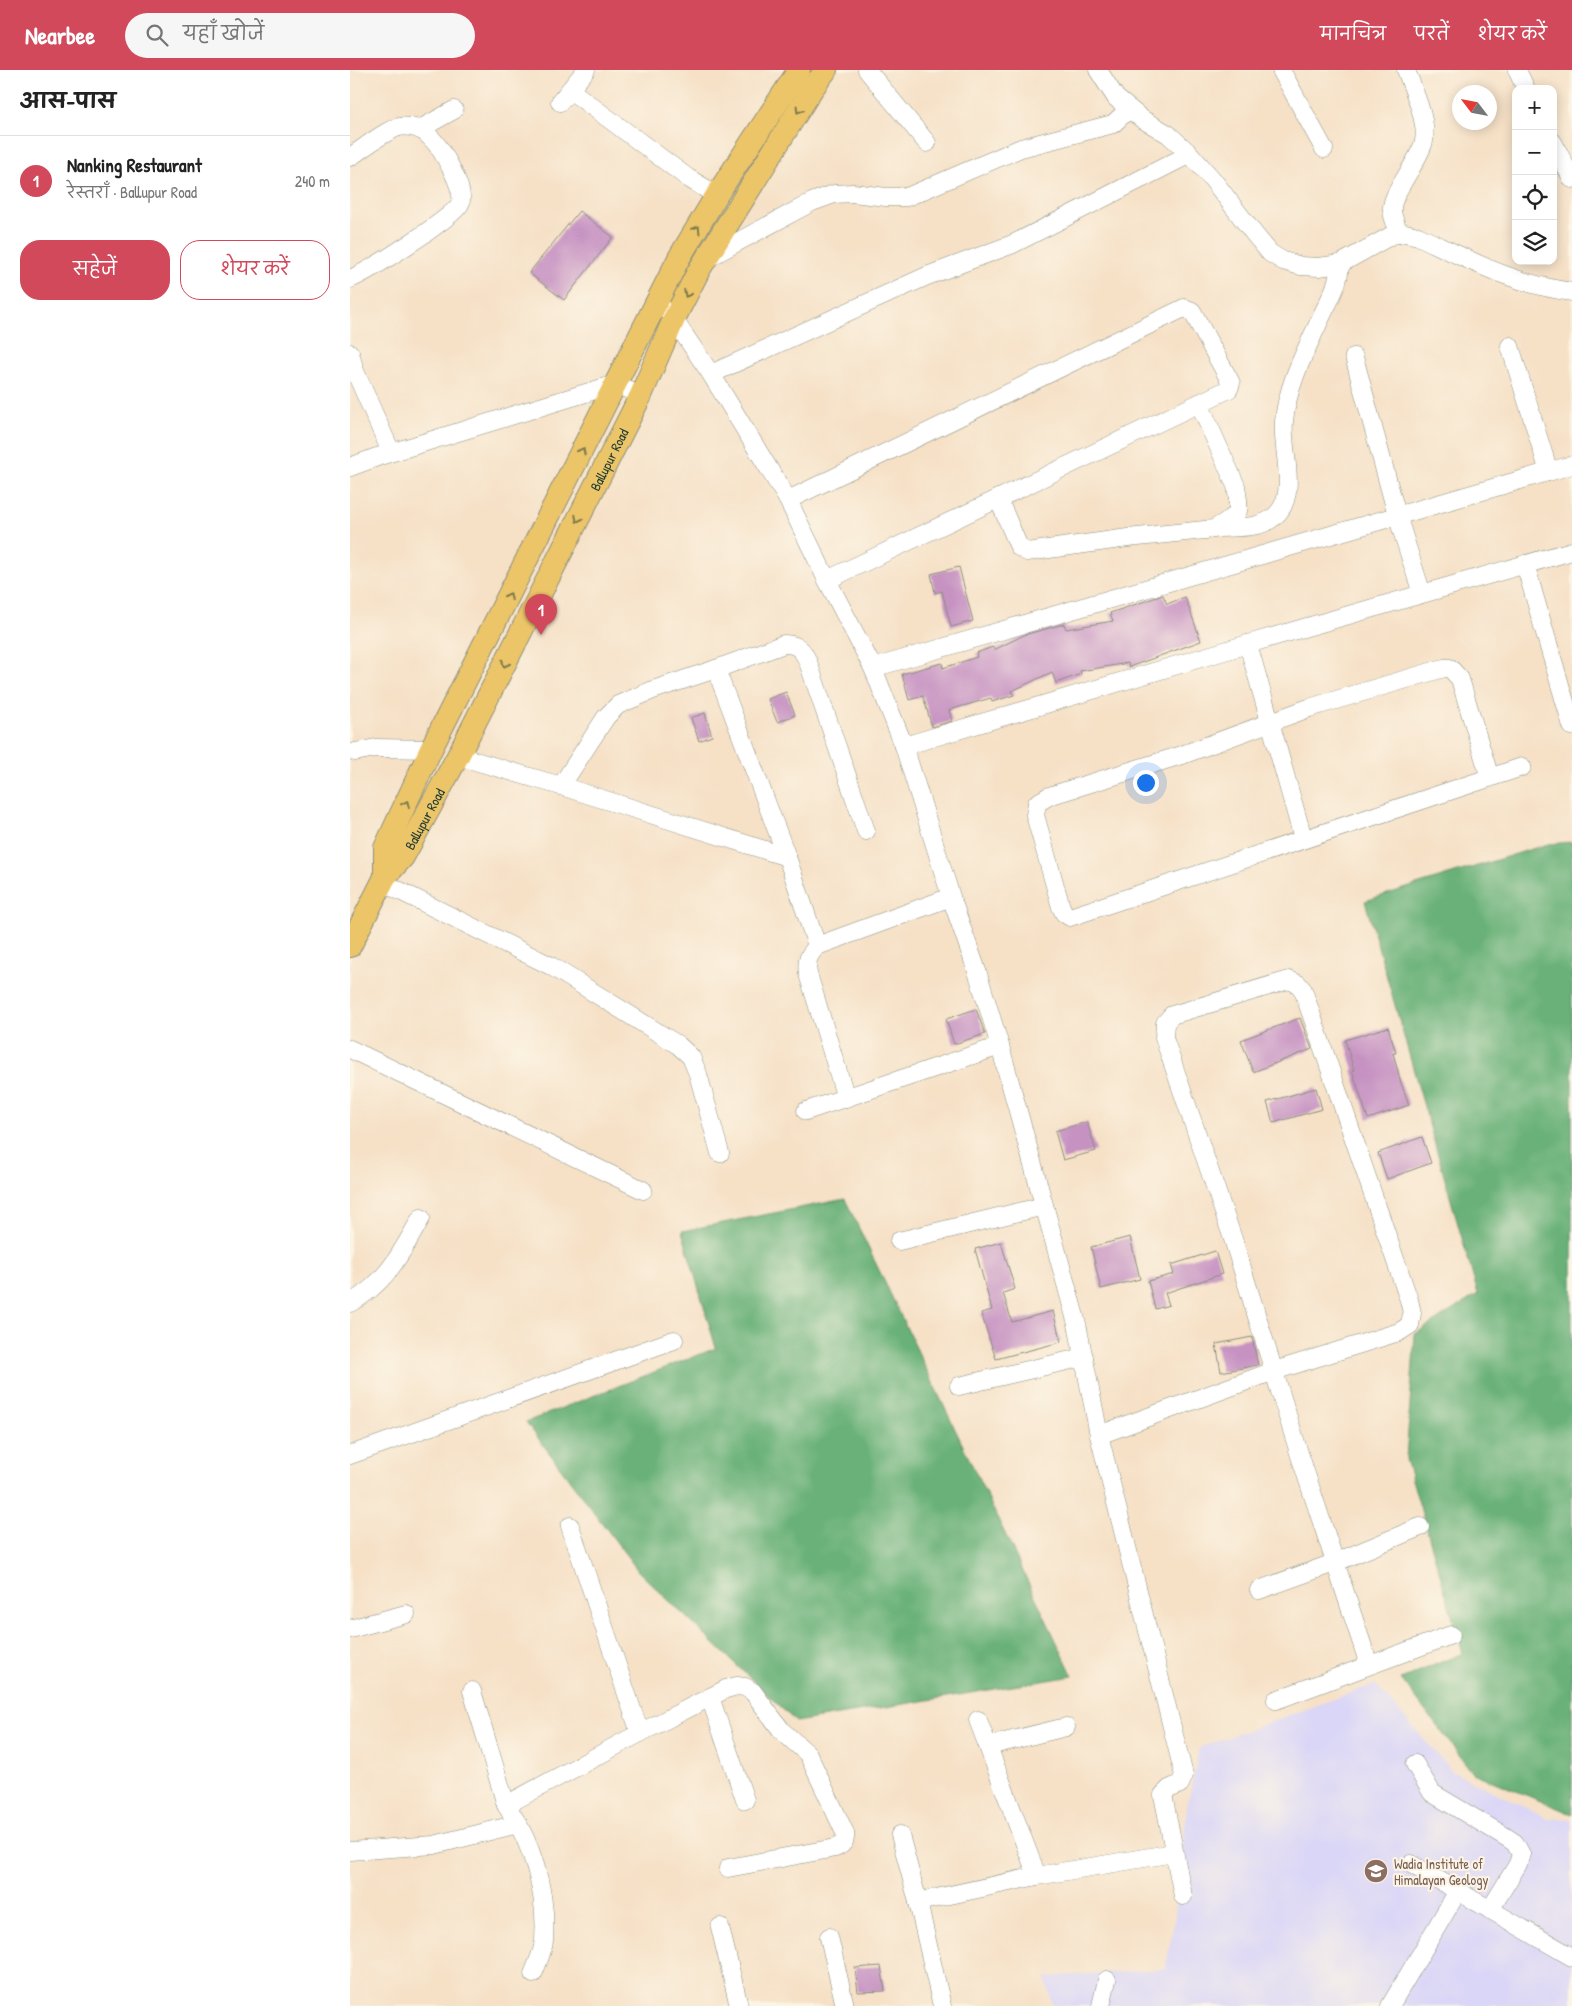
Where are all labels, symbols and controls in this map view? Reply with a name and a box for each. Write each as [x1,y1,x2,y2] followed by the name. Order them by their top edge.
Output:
[125,13,475,58] search box
[25,19,95,51] text: Nearbee
[183,20,264,46] text: यहाँ खोजें
[143,21,171,49] icon: search
[1320,21,1386,46] text: मानचित्र
[1414,21,1449,46] text: परतें
[1477,21,1547,46] text: शेयर करें
[1452,85,1497,130] north arrow
[1512,85,1557,265] map controls
[1512,85,1557,130] button: +
[20,86,116,115] text: आस-पास
[796,105,805,114] one-way arrow
[1512,130,1557,175] button: −
[67,152,202,178] text: Nanking Restaurant
[33,170,39,192] text: 1
[295,170,330,192] text: 240 m
[1512,175,1557,220] button: locate
[67,181,197,203] text: रेस्तराँ · Ballupur Road
[1512,220,1557,265] button: layers
[690,225,700,234] one-way arrow
[20,240,170,300] button: सहेजें
[180,240,330,300] button: शेयर करें
[683,288,693,297] one-way arrow
[585,424,632,494] street label: Ballupur Road
[575,447,586,456] one-way arrow
[574,514,584,523] one-way arrow
[502,592,513,601] one-way arrow
[525,594,557,635] pin: 1
[501,658,511,667] one-way arrow
[1133,770,1159,796] your location
[399,784,449,853] street label: Ballupur Road
[399,800,410,809] one-way arrow
[1394,1854,1488,1890] place label: Wadia Institute of Himalayan Geology
[1363,1858,1389,1884] school or university icon: Wadia Institute of Himalayan Geology

